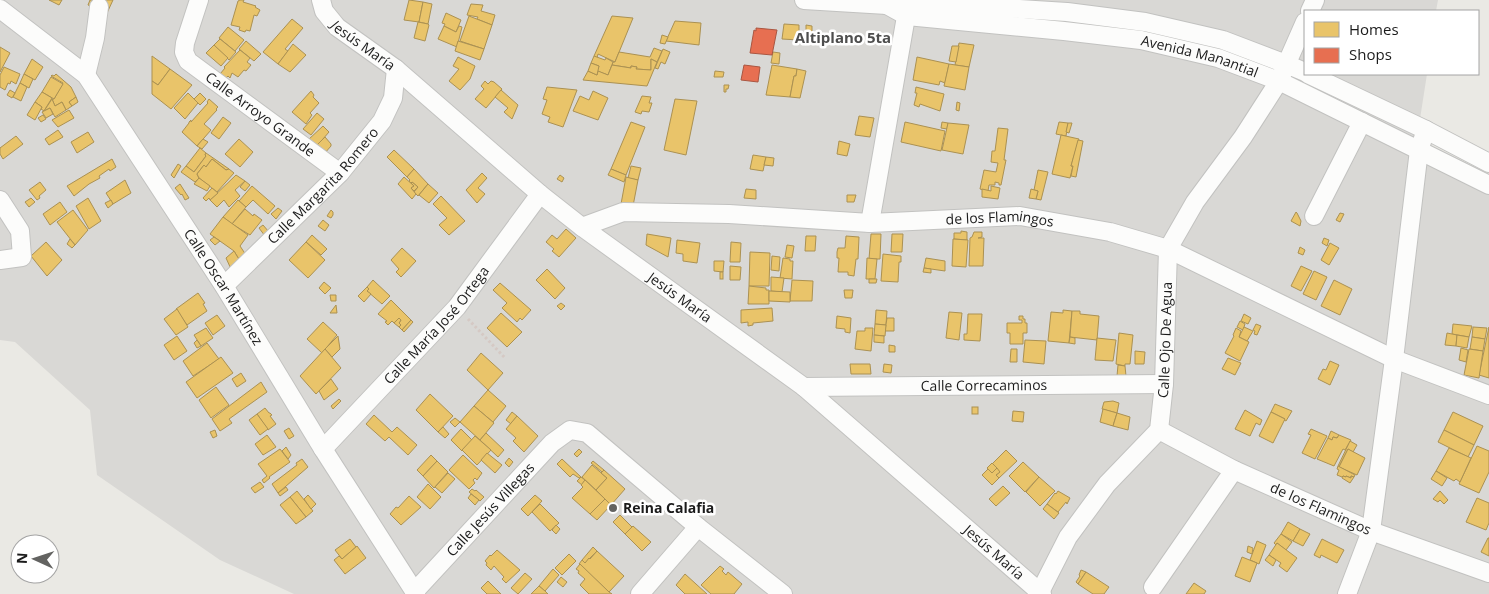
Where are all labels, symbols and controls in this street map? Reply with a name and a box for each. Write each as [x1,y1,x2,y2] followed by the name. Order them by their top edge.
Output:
[1304,10,1479,75] legend
[325,15,399,75] street label: Jesús María
[1349,19,1399,39] text: Homes
[795,27,891,47] district label: Altiplano 5ta
[1139,30,1261,81] street label: Avenida Manantial
[1349,44,1392,64] text: Shops
[202,67,319,161] street label: Calle Arroyo Grande
[263,123,382,248] street label: Calle Margarita Romero
[945,206,1056,231] street label: de los Flamingos
[180,225,268,349] street label: Calle Oscar Martínez
[379,262,493,388] street label: Calle María José Ortega
[643,266,716,327] street label: Jesús María
[1153,282,1176,399] street label: Calle Ojo De Agua
[921,375,1048,395] street label: Calle Correcaminos
[442,458,538,560] street label: Calle Jesús Villegas
[1267,477,1375,539] street label: de los Flamingos
[623,498,714,517] place label: Reina Calafia
[607,502,619,514] marker: Reina Calafia
[958,519,1029,584] street label: Jesús María
[10,534,60,584] north arrow
[12,552,31,564] text: N

